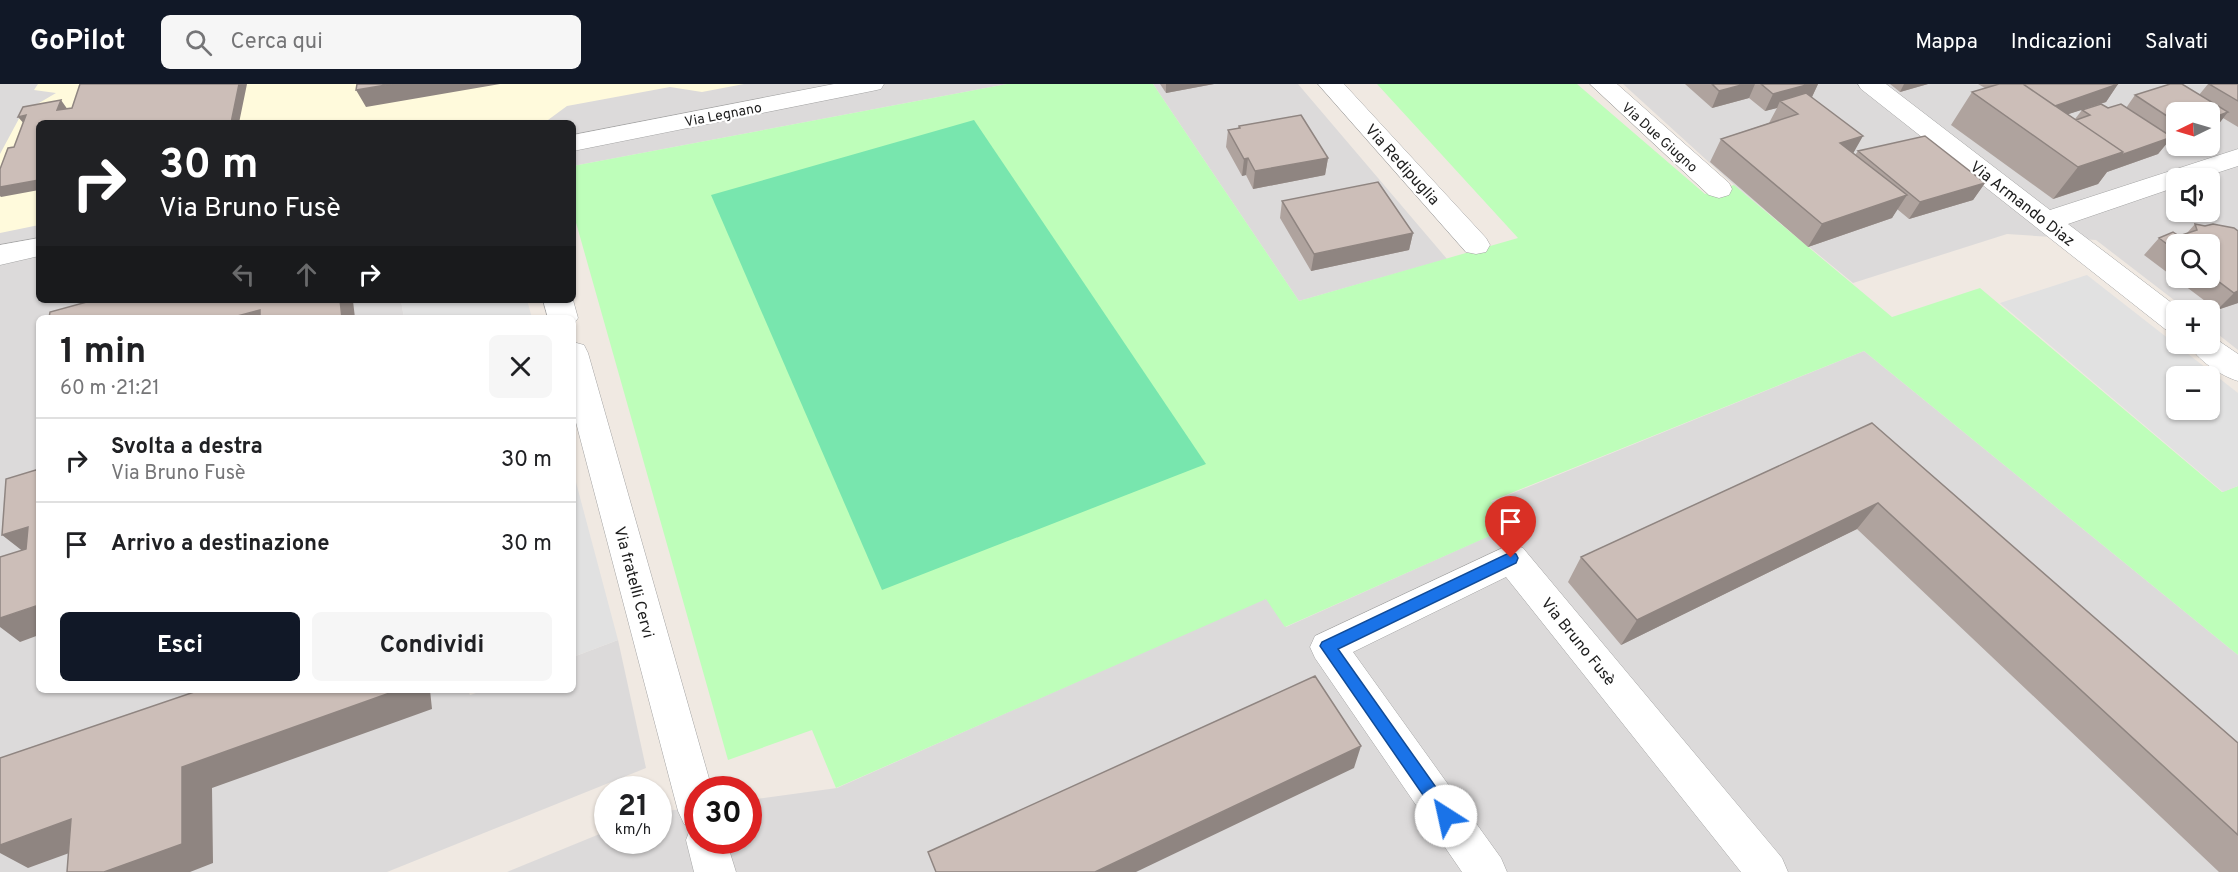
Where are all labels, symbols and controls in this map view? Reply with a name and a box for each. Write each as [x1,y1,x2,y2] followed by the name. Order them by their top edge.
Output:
[161,15,581,69] search box
[30,24,125,60] text: GoPilot
[182,26,215,59] icon: search
[230,29,323,56] text: Cerca qui
[1915,29,1978,56] text: Mappa
[2011,29,2112,56] text: Indicazioni
[2145,29,2208,56] text: Salvati
[683,100,764,131] street label: Via Legnano
[1617,100,1701,177] street label: Via Due Giugno
[2166,102,2220,156] north arrow
[2166,102,2220,420] map controls
[1360,121,1443,210] street label: Via Redipuglia
[159,140,258,193] text: 30 m
[60,144,138,222] icon: right
[1965,157,2078,252] street label: Via Armando Diaz
[2166,168,2220,222] button: sound
[159,192,341,226] text: Via Bruno Fusè
[2166,234,2220,288] button: search
[227,258,260,291] icon: left
[290,258,323,291] icon: ahead
[353,258,386,291] icon: right
[2166,300,2220,354] button: +
[60,330,146,376] text: 1 min
[489,335,552,398] button: close
[2166,366,2220,420] button: −
[60,376,160,402] text: 60 m · 21:21
[111,434,263,461] text: Svolta a destra
[60,444,93,477] icon: right
[501,447,552,474] text: 30 m
[111,461,246,487] text: Via Bruno Fusè
[1485,496,1536,558] pin
[1494,505,1527,538] icon: arrive
[609,525,658,640] street label: Via fratelli Cervi
[60,528,93,561] icon: arrive
[111,531,329,558] text: Arrivo a destinazione
[501,531,552,558] text: 30 m
[1536,594,1619,690] street label: Via Bruno Fusè
[60,612,300,681] button: Esci
[312,612,552,681] button: Condividi
[684,776,762,854] speed limit sign: 30
[1414,784,1478,848] position arrow
[618,789,648,826] text: 21
[615,821,651,840] text: km/h

